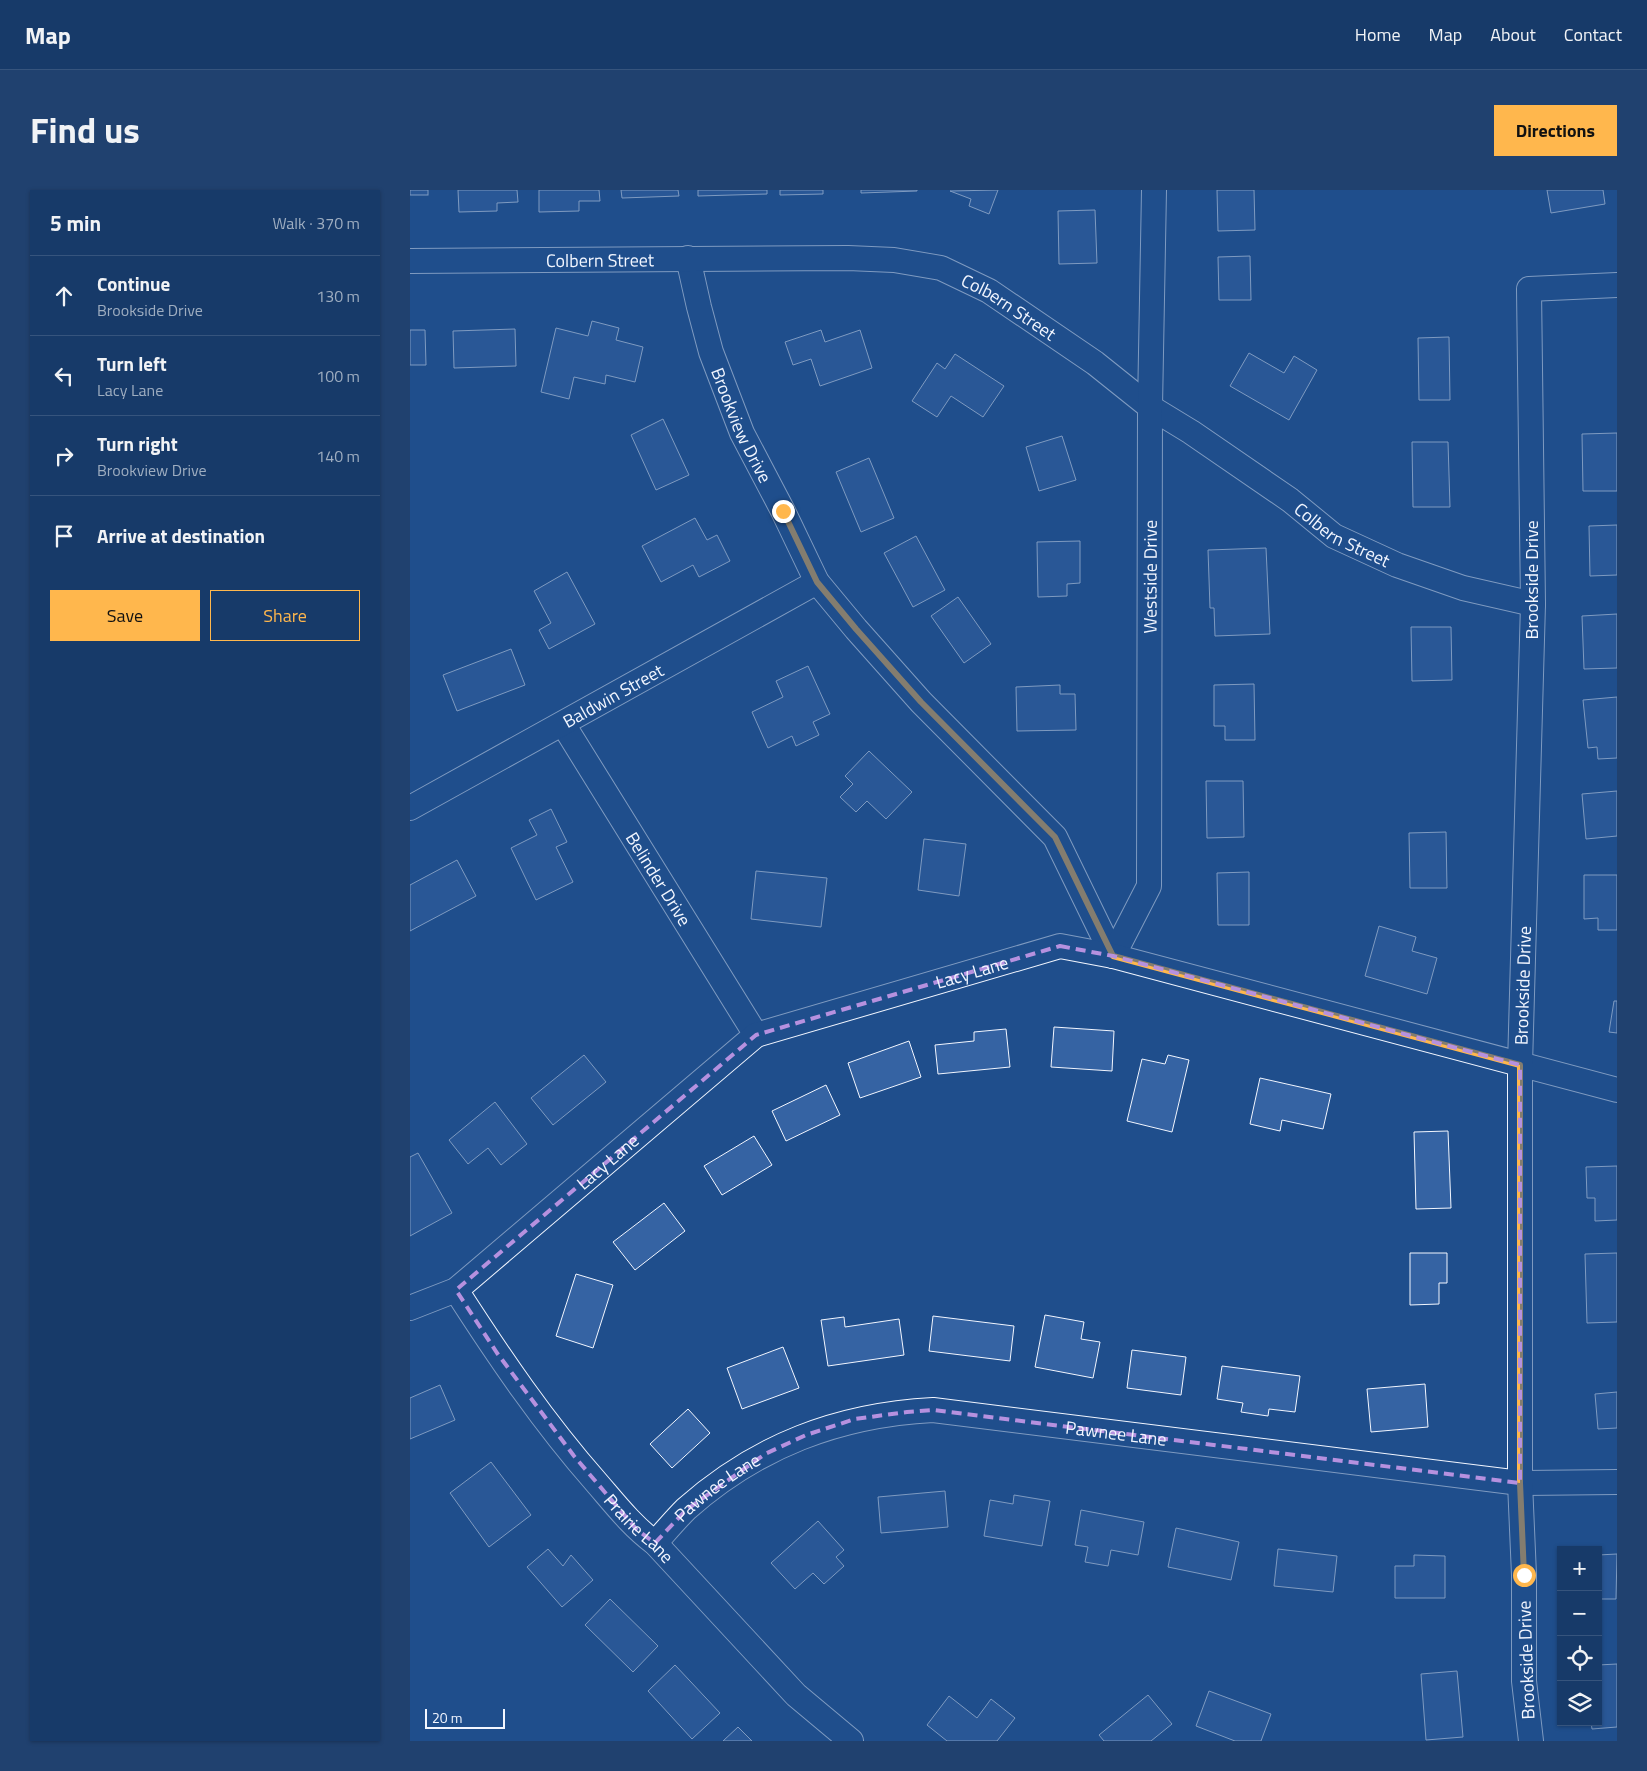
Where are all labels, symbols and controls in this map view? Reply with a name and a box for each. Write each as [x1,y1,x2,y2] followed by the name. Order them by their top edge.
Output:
[25,17,71,53] text: Map
[1355,21,1401,48] text: Home
[1429,21,1462,48] text: Map
[1490,21,1536,48] text: About
[1564,21,1622,48] text: Contact
[30,103,140,157] text: Find us
[1494,105,1617,156] button: Directions
[50,207,101,239] text: 5 min
[272,211,360,235] text: Walk · 370 m
[546,246,655,274] street label: Colbern Street
[957,266,1063,347] street label: Colbern Street
[97,269,170,298] text: Continue
[50,282,78,310] icon: ahead
[316,284,360,308] text: 130 m
[97,298,203,322] text: Brookside Drive
[97,349,167,378] text: Turn left
[50,362,78,390] icon: left
[705,363,779,487] street label: Brookview Drive
[316,364,360,388] text: 100 m
[97,378,163,402] text: Lacy Lane
[97,429,178,458] text: Turn right
[50,442,78,470] icon: right
[316,444,360,468] text: 140 m
[97,458,207,482] text: Brookview Drive
[1289,495,1395,574] street label: Colbern Street
[772,500,795,523] route end
[1136,520,1163,634] street label: Westside Drive
[1518,520,1545,640] street label: Brookside Drive
[97,521,265,550] text: Arrive at destination
[50,522,78,550] icon: arrive
[50,590,200,641] button: Save
[210,590,360,641] button: Share
[557,656,669,734] street label: Baldwin Street
[619,826,698,931] street label: Belinder Drive
[1507,926,1537,1045] street label: Brookside Drive
[932,948,1011,995] street label: Lacy Lane
[570,1127,644,1196] street label: Lacy Lane
[1064,1413,1168,1452] street label: Pawnee Lane
[667,1446,765,1528] street label: Pawnee Lane
[598,1487,680,1569] street label: Prairie Lane
[1557,1546,1602,1726] map controls
[1557,1546,1602,1591] button: +
[1513,1564,1536,1587] route start
[1557,1591,1602,1636] button: −
[1510,1600,1542,1720] street label: Brookside Drive
[1557,1636,1602,1681] button: locate
[1557,1681,1602,1726] button: layers
[425,1706,505,1729] scale bar
[432,1707,462,1728] text: 20 m

